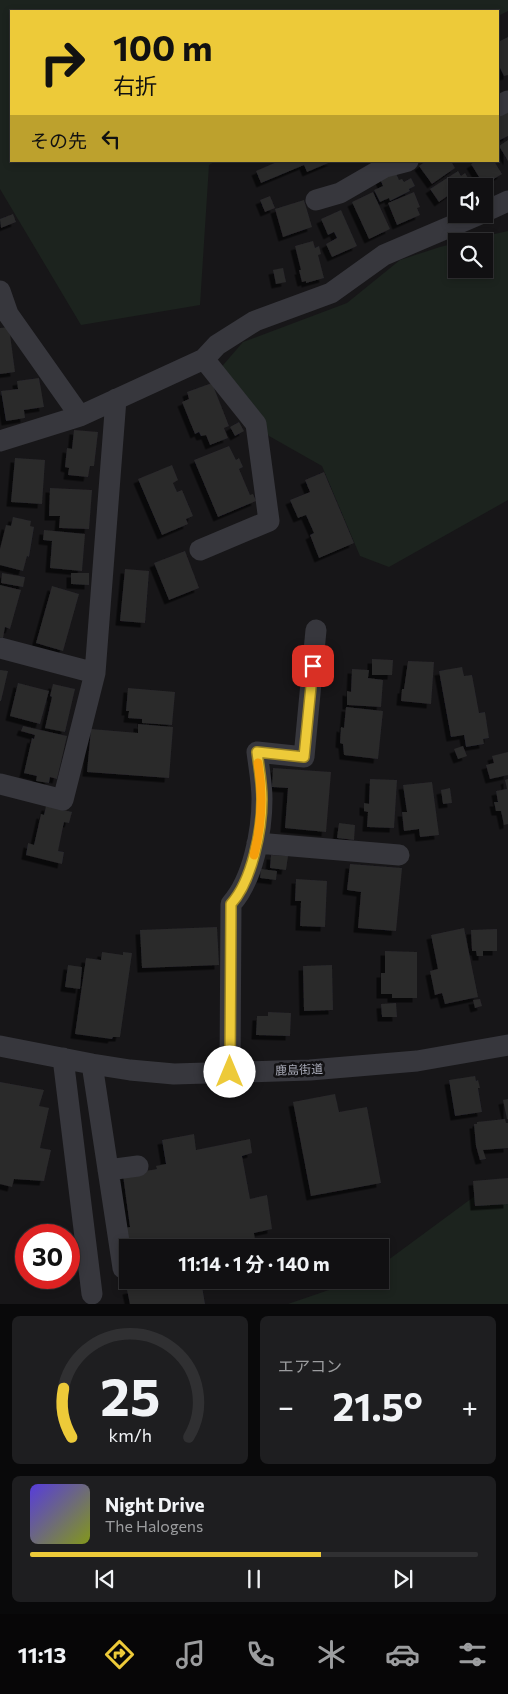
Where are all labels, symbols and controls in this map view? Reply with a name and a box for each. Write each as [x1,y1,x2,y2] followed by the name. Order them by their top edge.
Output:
[113,25,213,68] text: 100 m
[30,30,95,95] icon: right
[113,72,157,99] text: 右折
[97,125,125,153] icon: left
[30,129,87,152] text: その先
[448,178,493,278] map controls
[448,178,493,223] button: sound
[448,233,493,278] button: search
[292,645,334,687] pin
[299,652,327,680] icon: arrive
[203,1045,255,1097] position arrow
[275,1061,323,1077] street label: 鹿島街道
[15,1224,80,1289] speed limit sign: 30
[178,1252,330,1275] text: 11:14 · 1 分 · 140 m
[278,1356,342,1375] text: エアコン
[100,1363,160,1427] text: 25
[333,1382,423,1429] text: 21.5°
[278,1389,294,1423] text: −
[462,1389,478,1423] text: +
[108,1424,152,1446] text: km/h
[105,1493,205,1516] text: Night Drive
[105,1516,203,1535] text: The Halogens
[91,1565,119,1593] icon: previous
[240,1565,268,1593] icon: pause
[389,1565,417,1593] icon: next
[102,1637,137,1672] icon: directions
[173,1637,208,1672] icon: music
[243,1637,278,1672] icon: phone
[314,1637,349,1672] icon: climate
[385,1637,420,1672] icon: car
[455,1637,490,1672] icon: filters
[18,1641,66,1668] text: 11:13

